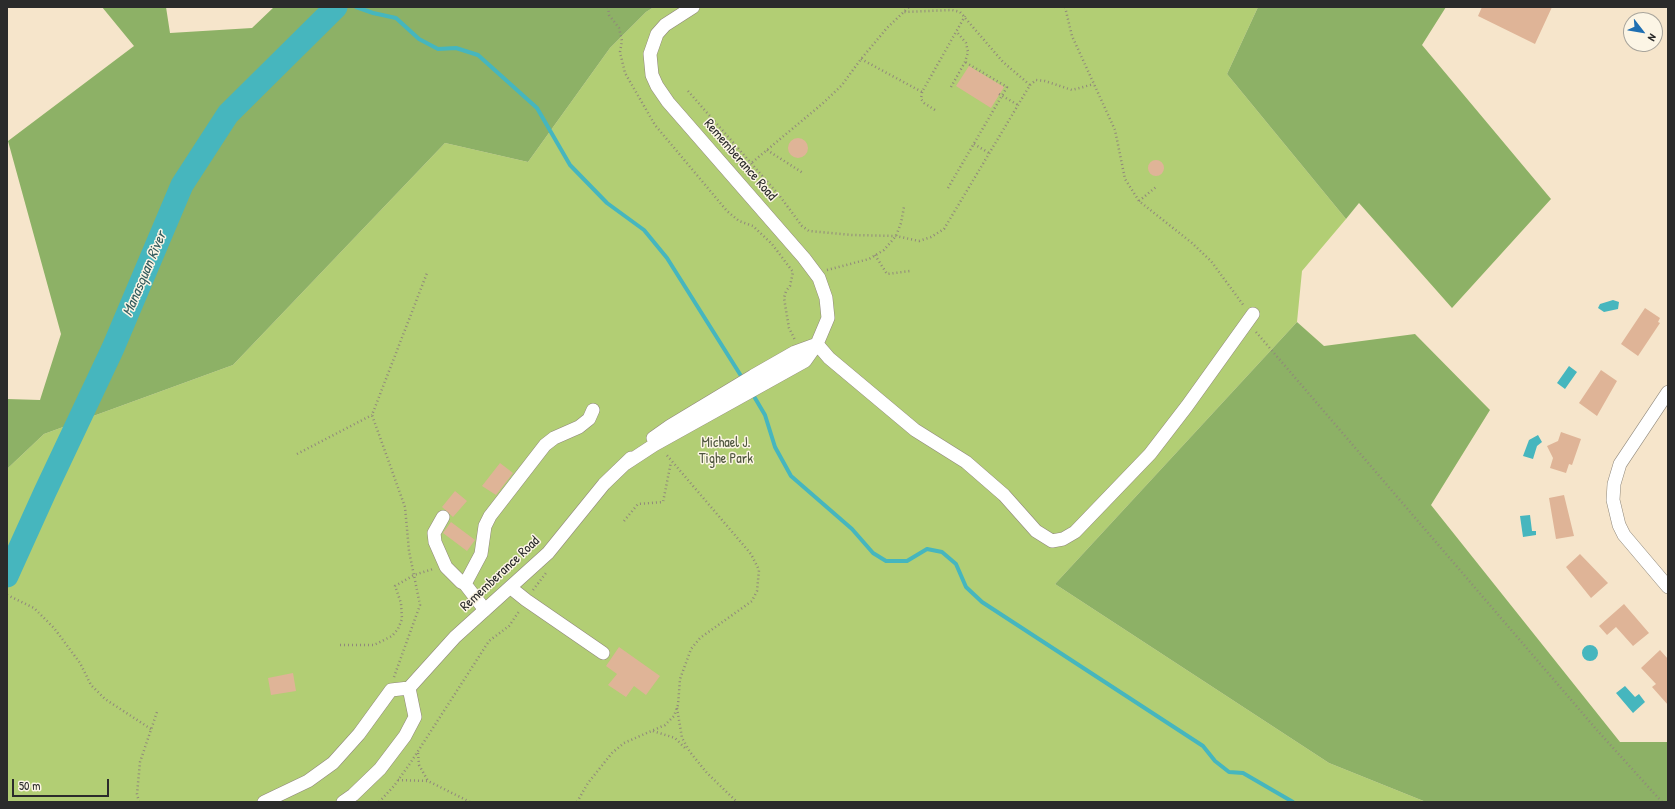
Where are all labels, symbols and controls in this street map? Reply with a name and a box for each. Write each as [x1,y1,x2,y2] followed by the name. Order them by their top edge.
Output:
[1623,12,1663,52] north arrow
[1645,32,1660,44] text: N
[700,116,780,204] street label: Rememberance Road
[119,229,171,319] water label: Manasquan River
[699,435,753,468] park label: Michael J. Tighe Park
[457,533,543,615] street label: Rememberance Road
[14,771,111,797] scale bar
[19,777,40,794] text: 50 m

